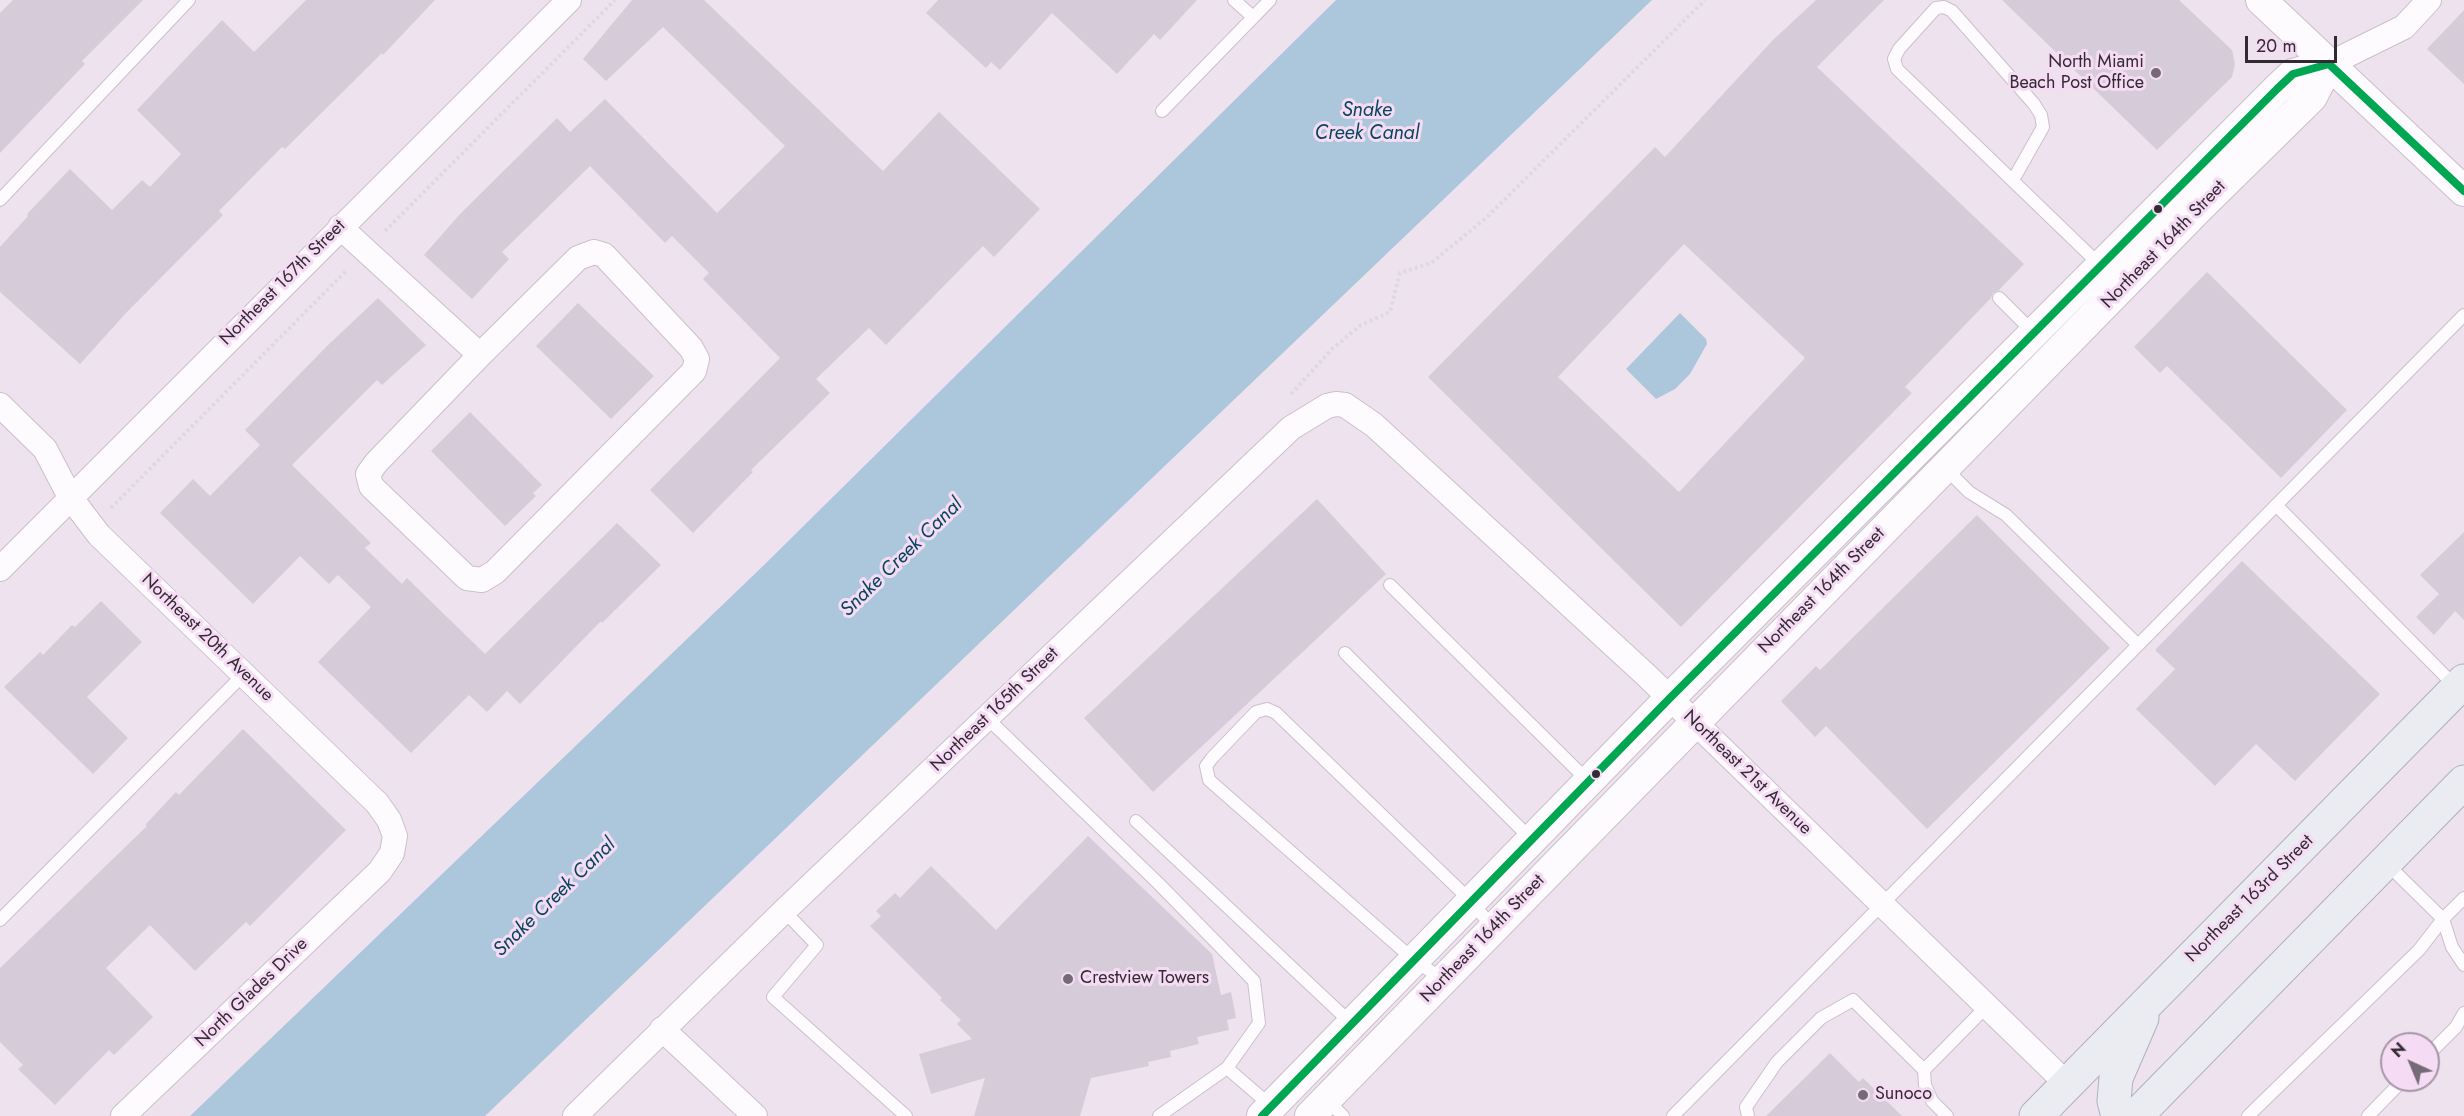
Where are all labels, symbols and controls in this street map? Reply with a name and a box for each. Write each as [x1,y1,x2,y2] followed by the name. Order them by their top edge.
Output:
[2248,24,2340,62] scale bar
[2256,33,2296,59] text: 20 m
[2009,52,2144,94] place label: North Miami Beach Post Office
[2149,66,2163,80] marker: North Miami Beach Post Office
[1315,99,1419,146] water label: Snake Creek Canal
[2097,176,2231,314] street label: Northeast 164th Street
[2152,203,2164,215] unlabelled marker
[216,216,350,350] street label: Northeast 167th Street
[836,494,968,622] water label: Snake Creek Canal
[1754,523,1890,659] street label: Northeast 164th Street
[137,569,277,707] street label: Northeast 20th Avenue
[927,643,1063,777] street label: Northeast 165th Street
[1678,706,1816,840] street label: Northeast 21st Avenue
[1590,768,1602,780] unlabelled marker
[2182,831,2318,967] street label: Northeast 163rd Street
[489,834,621,962] water label: Snake Creek Canal
[1416,870,1550,1008] street label: Northeast 164th Street
[191,934,313,1052] street label: North Glades Drive
[1080,968,1209,990] place label: Crestview Towers
[1061,972,1075,986] marker: Crestview Towers
[2380,1032,2440,1092] north arrow
[2386,1037,2411,1063] text: N
[1875,1084,1932,1106] place label: Sunoco
[1856,1088,1870,1102] marker: Sunoco

